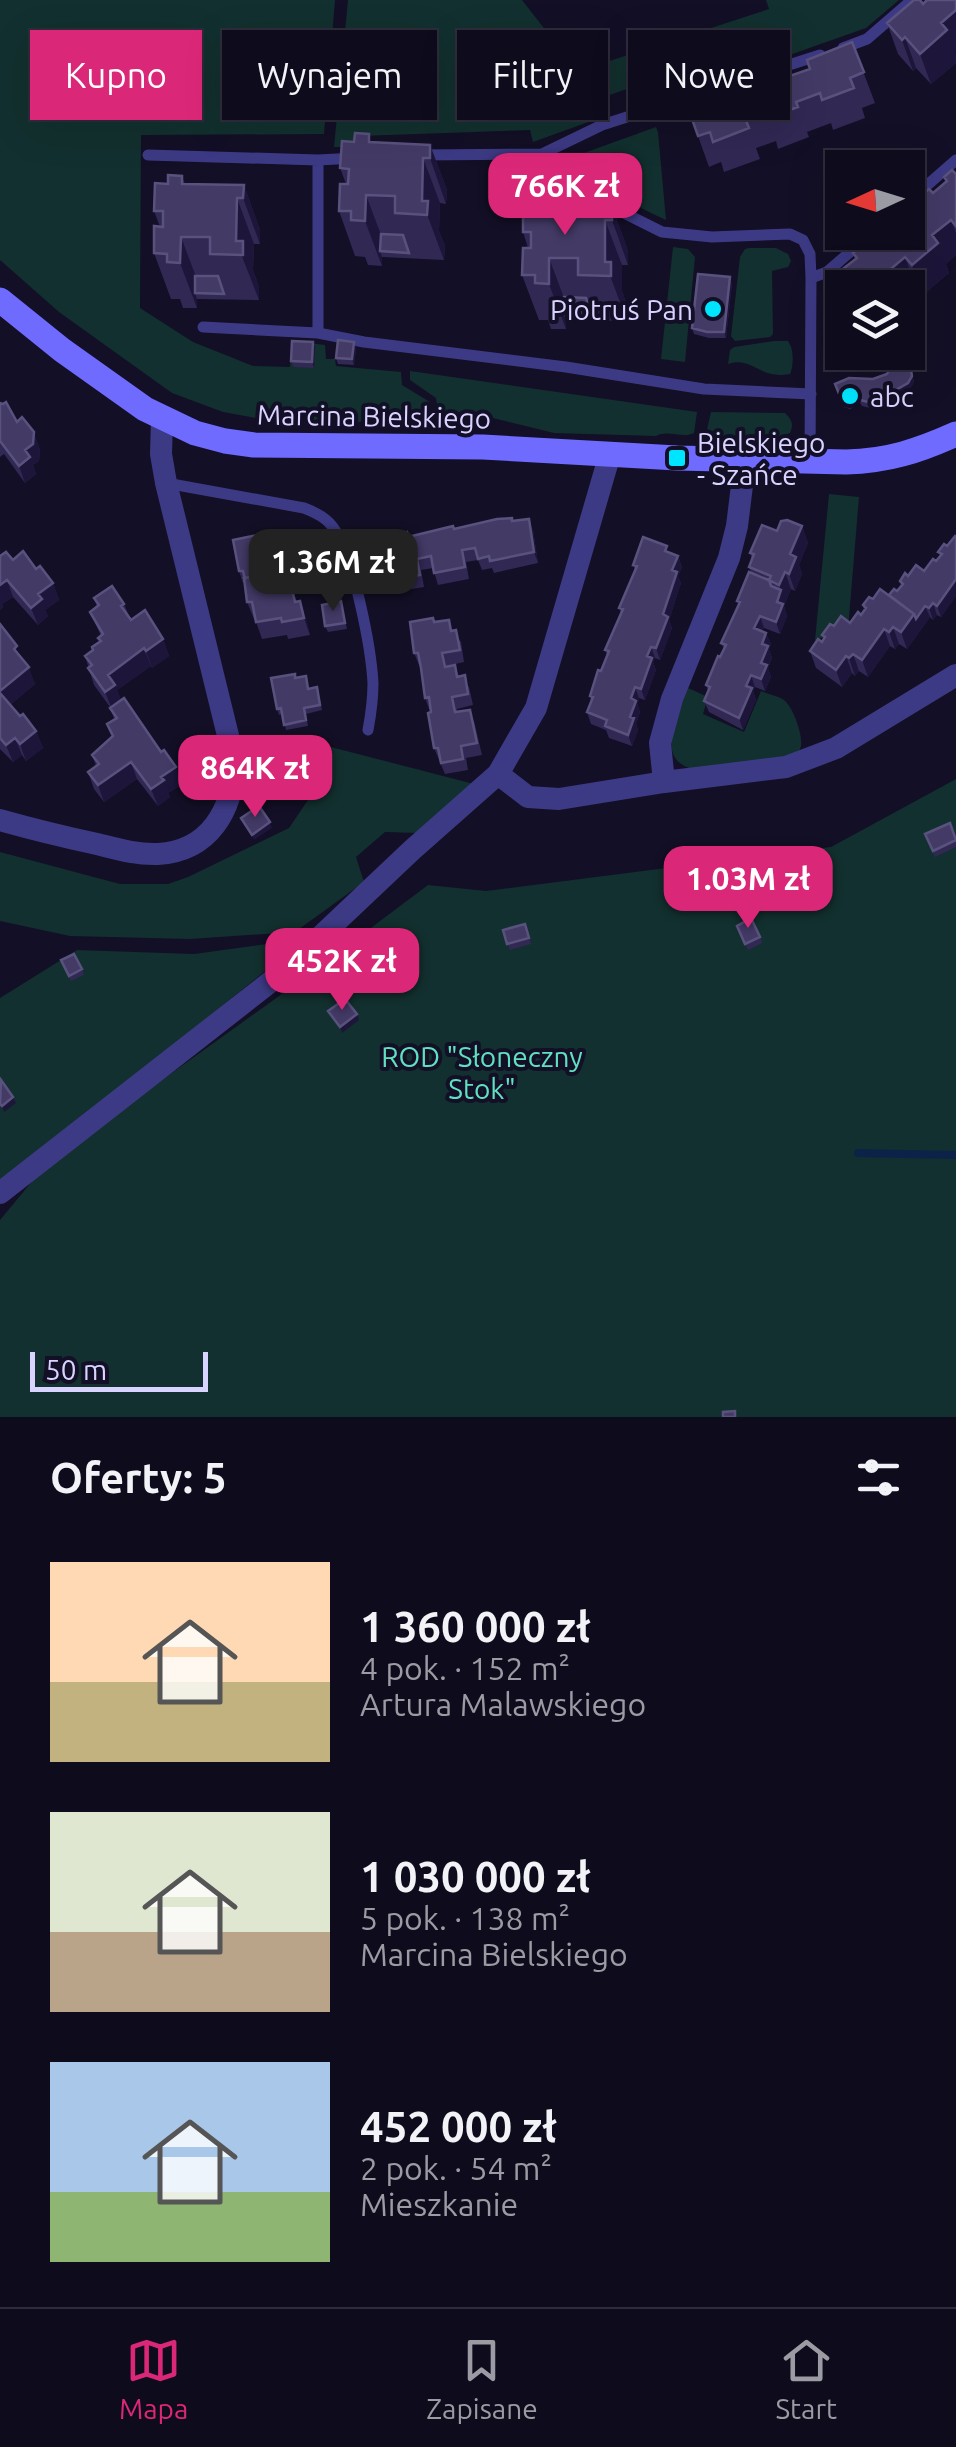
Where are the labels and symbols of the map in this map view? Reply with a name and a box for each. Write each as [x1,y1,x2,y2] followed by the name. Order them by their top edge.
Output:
[825,150,925,250] north arrow
[473,153,657,238] pin: 766K zł
[550,294,693,325] place label: Piotruś Pan
[702,298,724,320] marker: Piotruś Pan
[870,381,914,412] place label: abc
[839,385,861,407] marker: abc
[257,398,491,434] street label: Marcina Bielskiego
[697,427,825,490] place label: Bielskiego - Szańce
[666,447,688,469] marker: Bielskiego - Szańce
[230,529,436,614] pin: 1.36M zł
[163,735,347,820] pin: 864K zł
[645,846,851,931] pin: 1.03M zł
[250,928,434,1013] pin: 452K zł
[381,1041,583,1104] park label: ROD "Słoneczny Stok"
[30,1347,208,1392] scale bar

